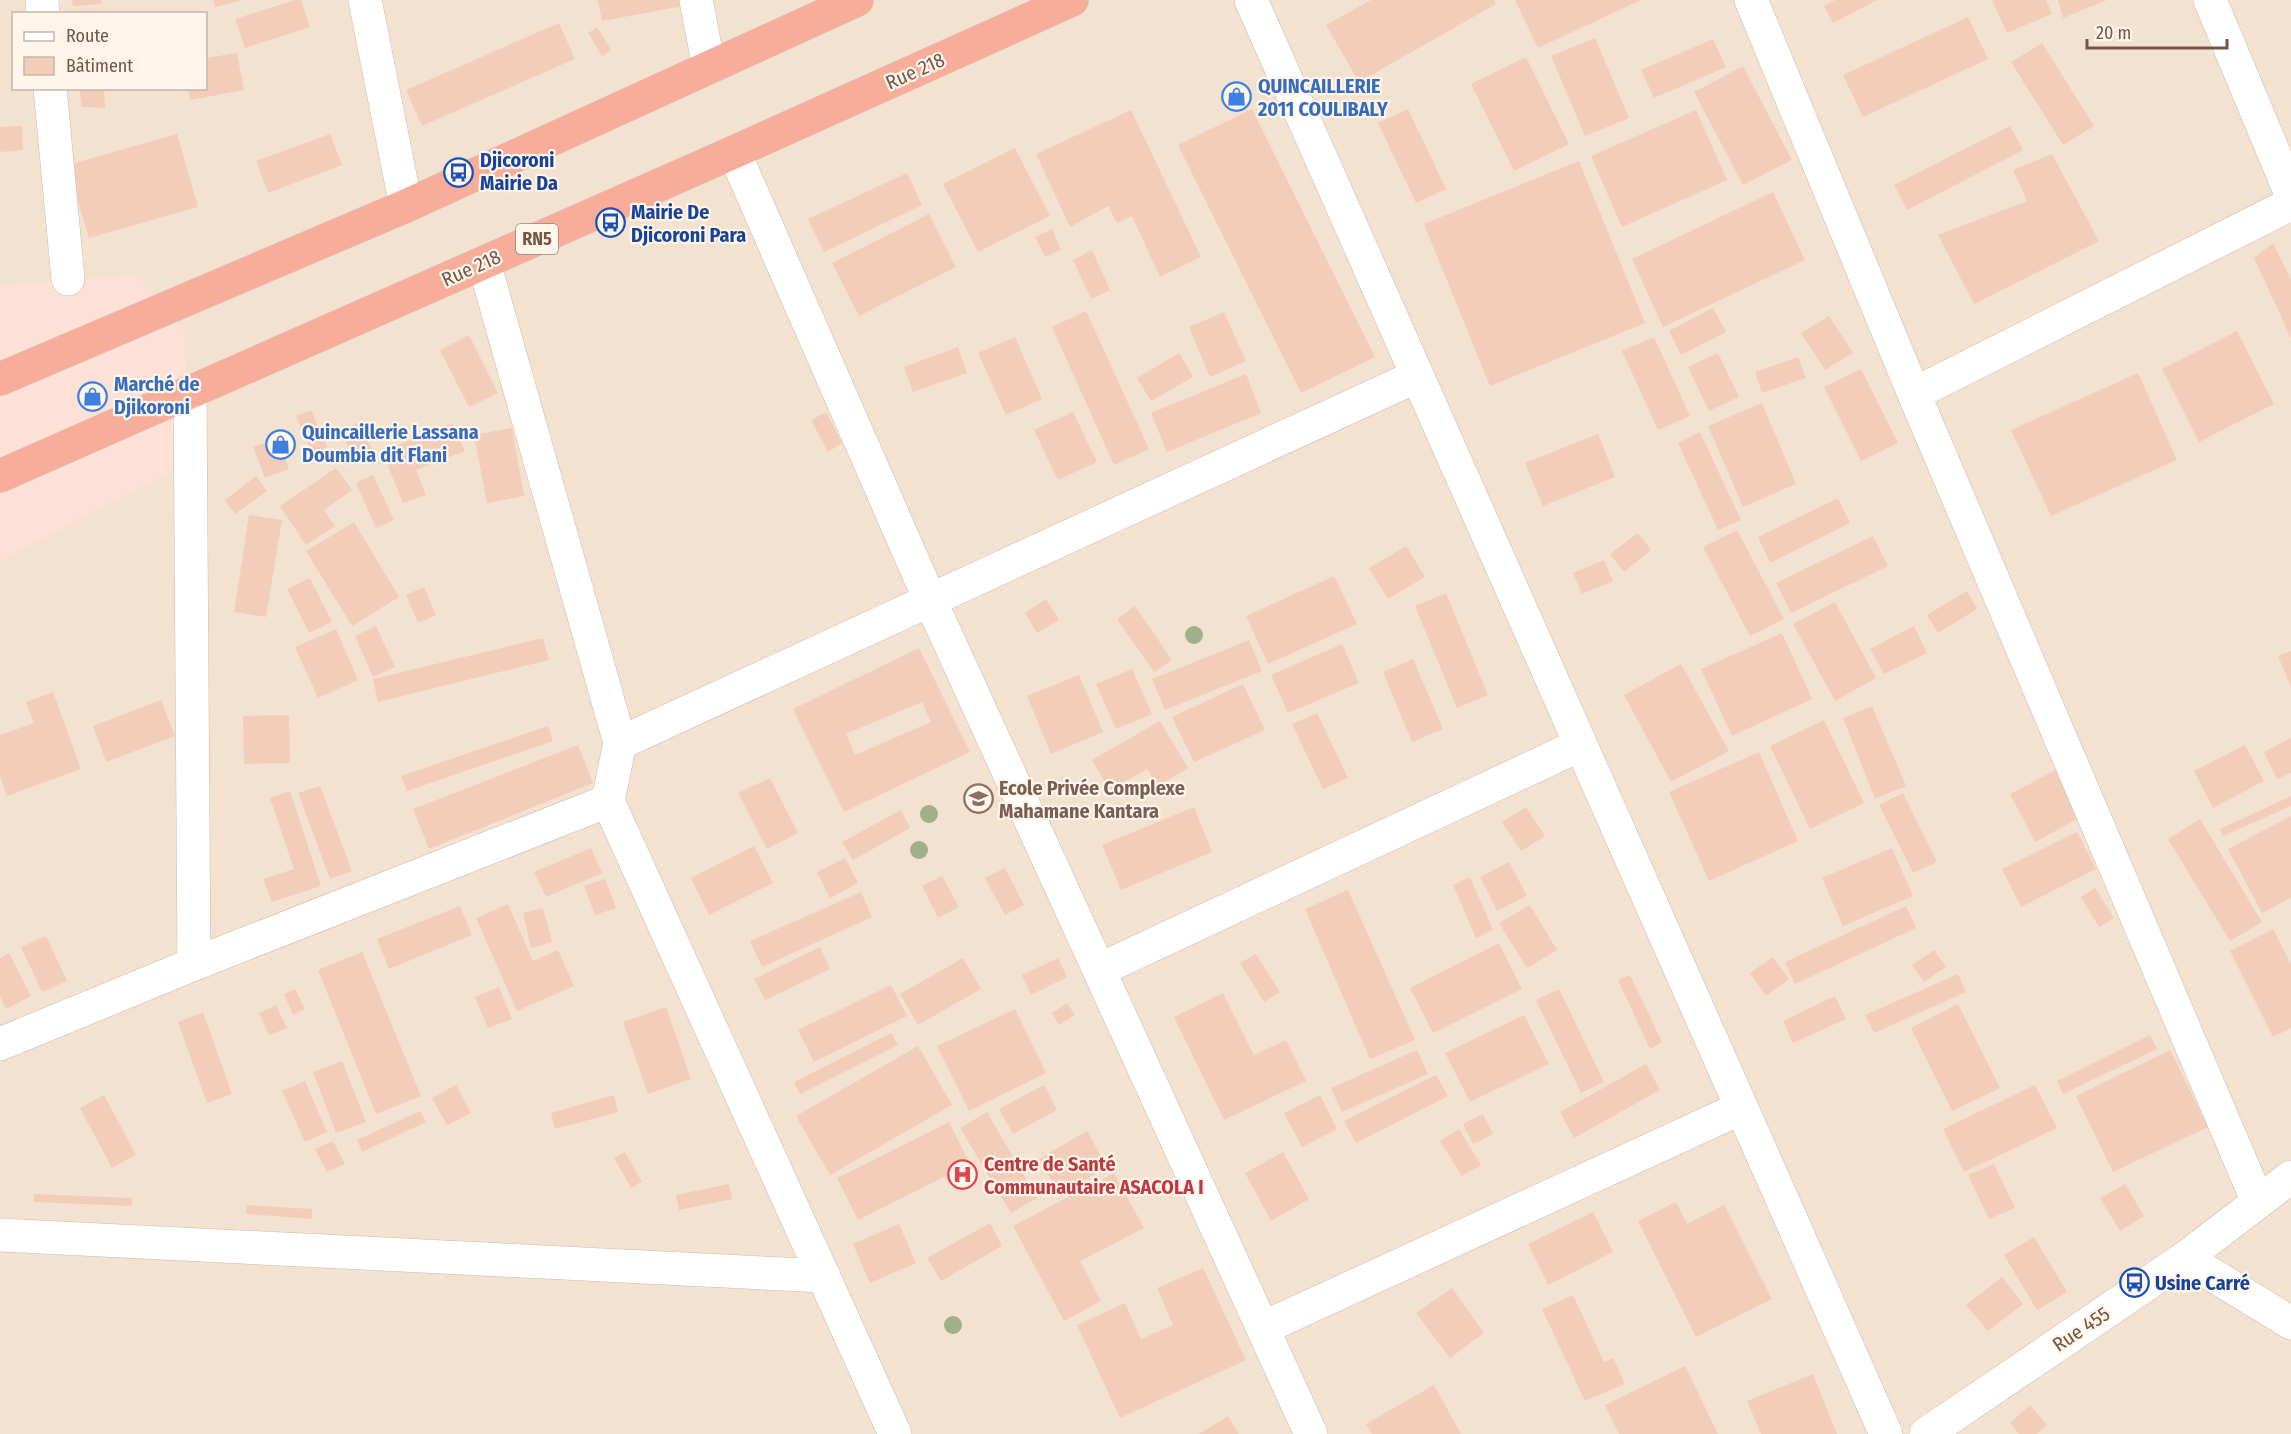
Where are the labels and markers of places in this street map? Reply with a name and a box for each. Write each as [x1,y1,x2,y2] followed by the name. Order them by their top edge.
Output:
[1257,74,1389,121] place label: QUINCAILLERIE 2011 COULIBALY
[1221,81,1253,113] shop icon: QUINCAILLERIE 2011 COULIBALY
[480,148,558,195] place label: Djicoroni Mairie Da
[443,156,475,188] bus stop icon: Djicoroni Mairie Da
[631,200,746,247] place label: Mairie De Djicoroni Para
[594,207,626,239] bus stop icon: Mairie De Djicoroni Para
[114,372,200,419] place label: Marché de Djikoroni
[77,380,109,412] shop icon: Marché de Djikoroni
[302,420,479,467] place label: Quincaillerie Lassana Doumbia dit Flani
[265,428,297,460] shop icon: Quincaillerie Lassana Doumbia dit Flani
[999,776,1185,823] place label: Ecole Privée Complexe Mahamane Kantara
[962,783,994,815] school or university icon: Ecole Privée Complexe Mahamane Kantara
[984,1152,1204,1199] place label: Centre de Santé Communautaire ASACOLA I
[947,1159,979,1191] hospital icon: Centre de Santé Communautaire ASACOLA I
[2118,1267,2150,1299] bus stop icon: Usine Carré
[2155,1271,2250,1295] place label: Usine Carré

